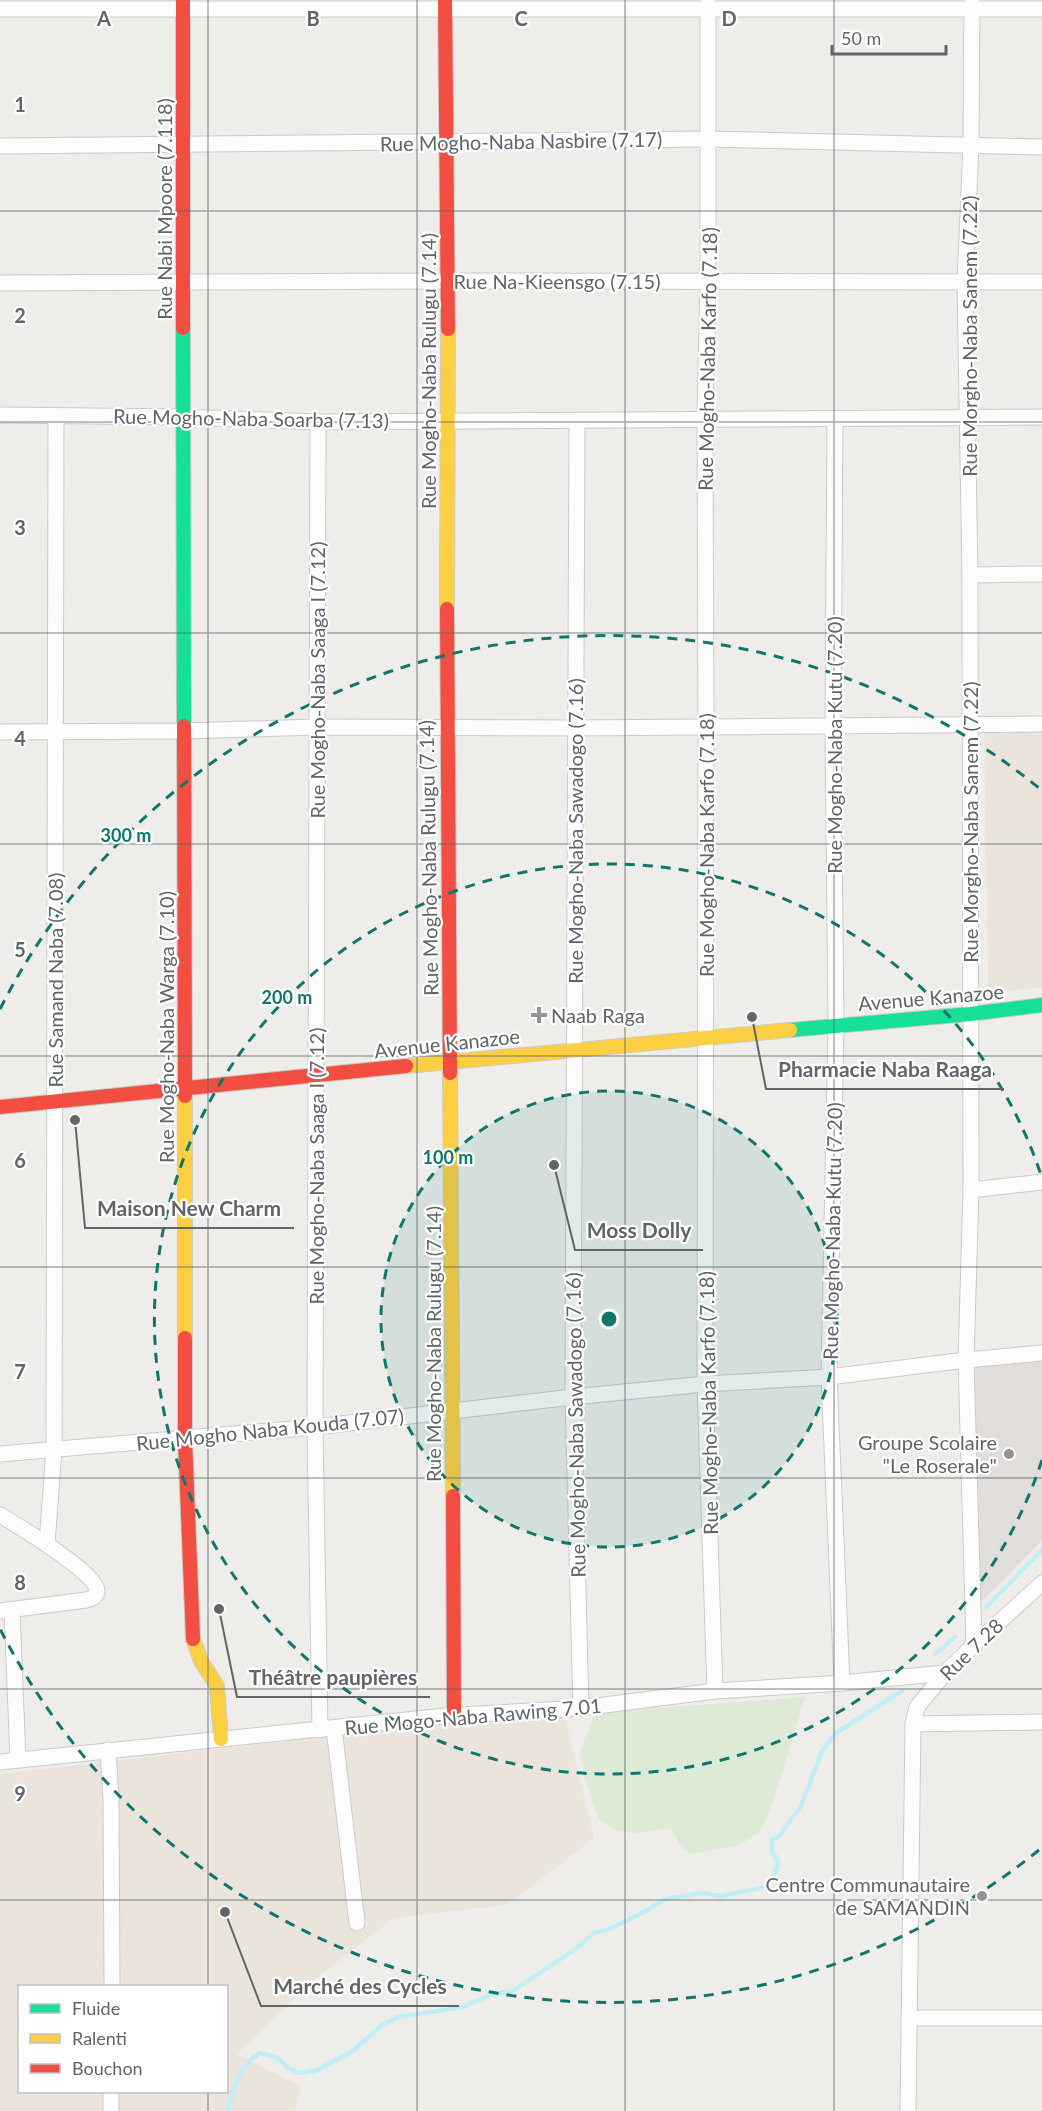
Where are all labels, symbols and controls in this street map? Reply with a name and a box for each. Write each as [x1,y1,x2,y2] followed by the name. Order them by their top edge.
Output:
[96,6,111,30] text: A
[306,6,320,30] text: B
[514,6,528,30] text: C
[721,6,737,30] text: D
[832,18,946,56] scale bar
[841,27,881,49] text: 50 m
[14,92,26,116] text: 1
[152,98,176,320] street label: Rue Nabi Mpoore (7.118)
[380,127,662,155] street label: Rue Mogho-Naba Nasbire (7.17)
[957,195,981,477] street label: Rue Morgho-Naba Sanem (7.22)
[693,227,721,491] street label: Rue Mogho-Naba Karfo (7.18)
[416,233,440,509] street label: Rue Mogho-Naba Rulugu (7.14)
[453,269,661,293] street label: Rue Na-Kieensgo (7.15)
[14,303,26,327] text: 2
[113,404,389,432] street label: Rue Mogho-Naba Soarba (7.13)
[14,515,26,539] text: 3
[305,542,329,818] street label: Rue Mogho-Naba Saaga I (7.12)
[822,616,846,874] street label: Rue Mogho-Naba Kutu (7.20)
[563,678,587,984] street label: Rue Mogho-Naba Sawadogo (7.16)
[958,681,982,963] street label: Rue Morgho-Naba Sanem (7.22)
[694,713,718,977] street label: Rue Mogho-Naba Karfo (7.18)
[414,720,442,996] street label: Rue Mogho-Naba Rulugu (7.14)
[14,726,26,750] text: 4
[101,824,151,846] text: 300 m
[43,873,67,1087] street label: Rue Samand Naba (7.08)
[154,891,178,1163] street label: Rue Mogho-Naba Warga (7.10)
[14,937,26,961] text: 5
[857,979,1005,1015] street label: Avenue Kanazoe
[262,986,312,1008] text: 200 m
[551,1003,645,1027] place label: Naab Raga
[532,1008,546,1022] marker: Naab Raga
[373,1023,521,1063] street label: Avenue Kanazoe
[304,1028,328,1304] street label: Rue Mogho-Naba Saaga I (7.12)
[766,1050,1004,1089] callout: Pharmacie Naba Raaga
[778,1056,992,1081] text: Pharmacie Naba Raaga
[818,1102,846,1360] street label: Rue Mogho-Naba Kutu (7.20)
[423,1146,473,1168] text: 100 m
[14,1148,26,1172] text: 6
[85,1189,294,1228] callout: Maison New Charm
[97,1195,281,1220] text: Maison New Charm
[421,1206,445,1482] street label: Rue Mogho-Naba Rulugu (7.14)
[575,1211,703,1250] callout: Moss Dolly
[587,1217,692,1242] text: Moss Dolly
[694,1271,722,1535] street label: Rue Mogho-Naba Karfo (7.18)
[560,1272,590,1578] street label: Rue Mogho-Naba Sawadogo (7.16)
[599,1309,619,1329] centre of rings
[14,1359,26,1383] text: 7
[135,1403,405,1455] street label: Rue Mogho Naba Kouda (7.07)
[858,1430,997,1477] place label: Groupe Scolaire "Le Roserale"
[1002,1447,1016,1461] marker: Groupe Scolaire "Le Roserale"
[14,1570,26,1594] text: 8
[934,1613,1008,1685] street label: Rue 7.28
[237,1658,430,1697] callout: Théâtre paupières
[249,1664,417,1689] text: Théâtre paupières
[344,1693,602,1739] street label: Rue Mogo-Naba Rawing 7.01
[14,1781,26,1805] text: 9
[765,1872,970,1919] place label: Centre Communautaire de SAMANDIN
[975,1889,989,1903] marker: Centre Communautaire de SAMANDIN
[261,1967,459,2006] callout: Marché des Cycles
[273,1973,447,1998] text: Marché des Cycles
[18,1985,228,2093] legend
[72,1997,120,2019] text: Fluide
[72,2027,127,2049] text: Ralenti
[72,2057,143,2079] text: Bouchon

